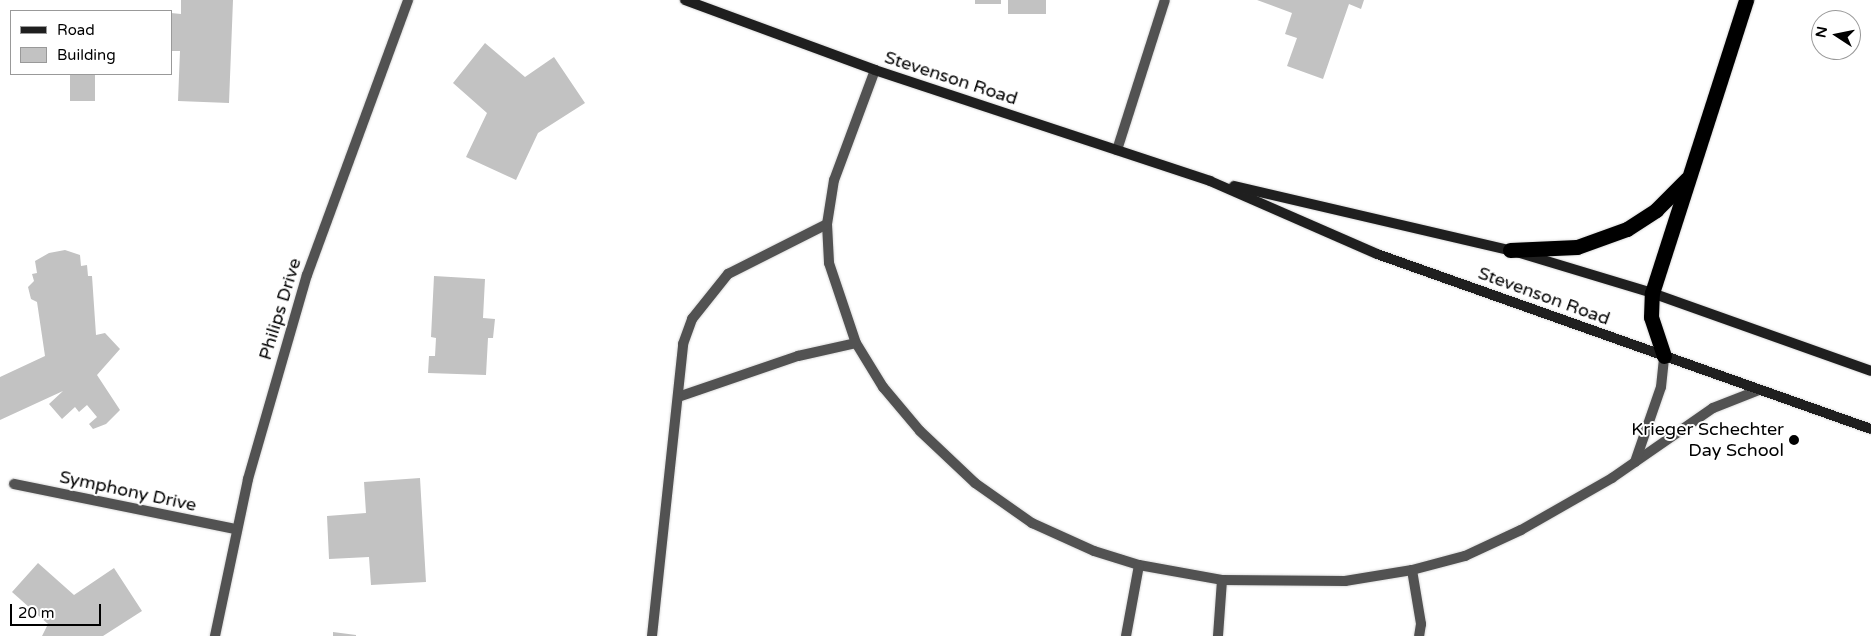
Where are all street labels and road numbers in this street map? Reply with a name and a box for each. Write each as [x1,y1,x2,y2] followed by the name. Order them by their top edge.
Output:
[882,46,1020,110] street label: Stevenson Road
[254,255,306,363] street label: Philips Drive
[1475,262,1613,330] street label: Stevenson Road
[58,466,198,516] street label: Symphony Drive

